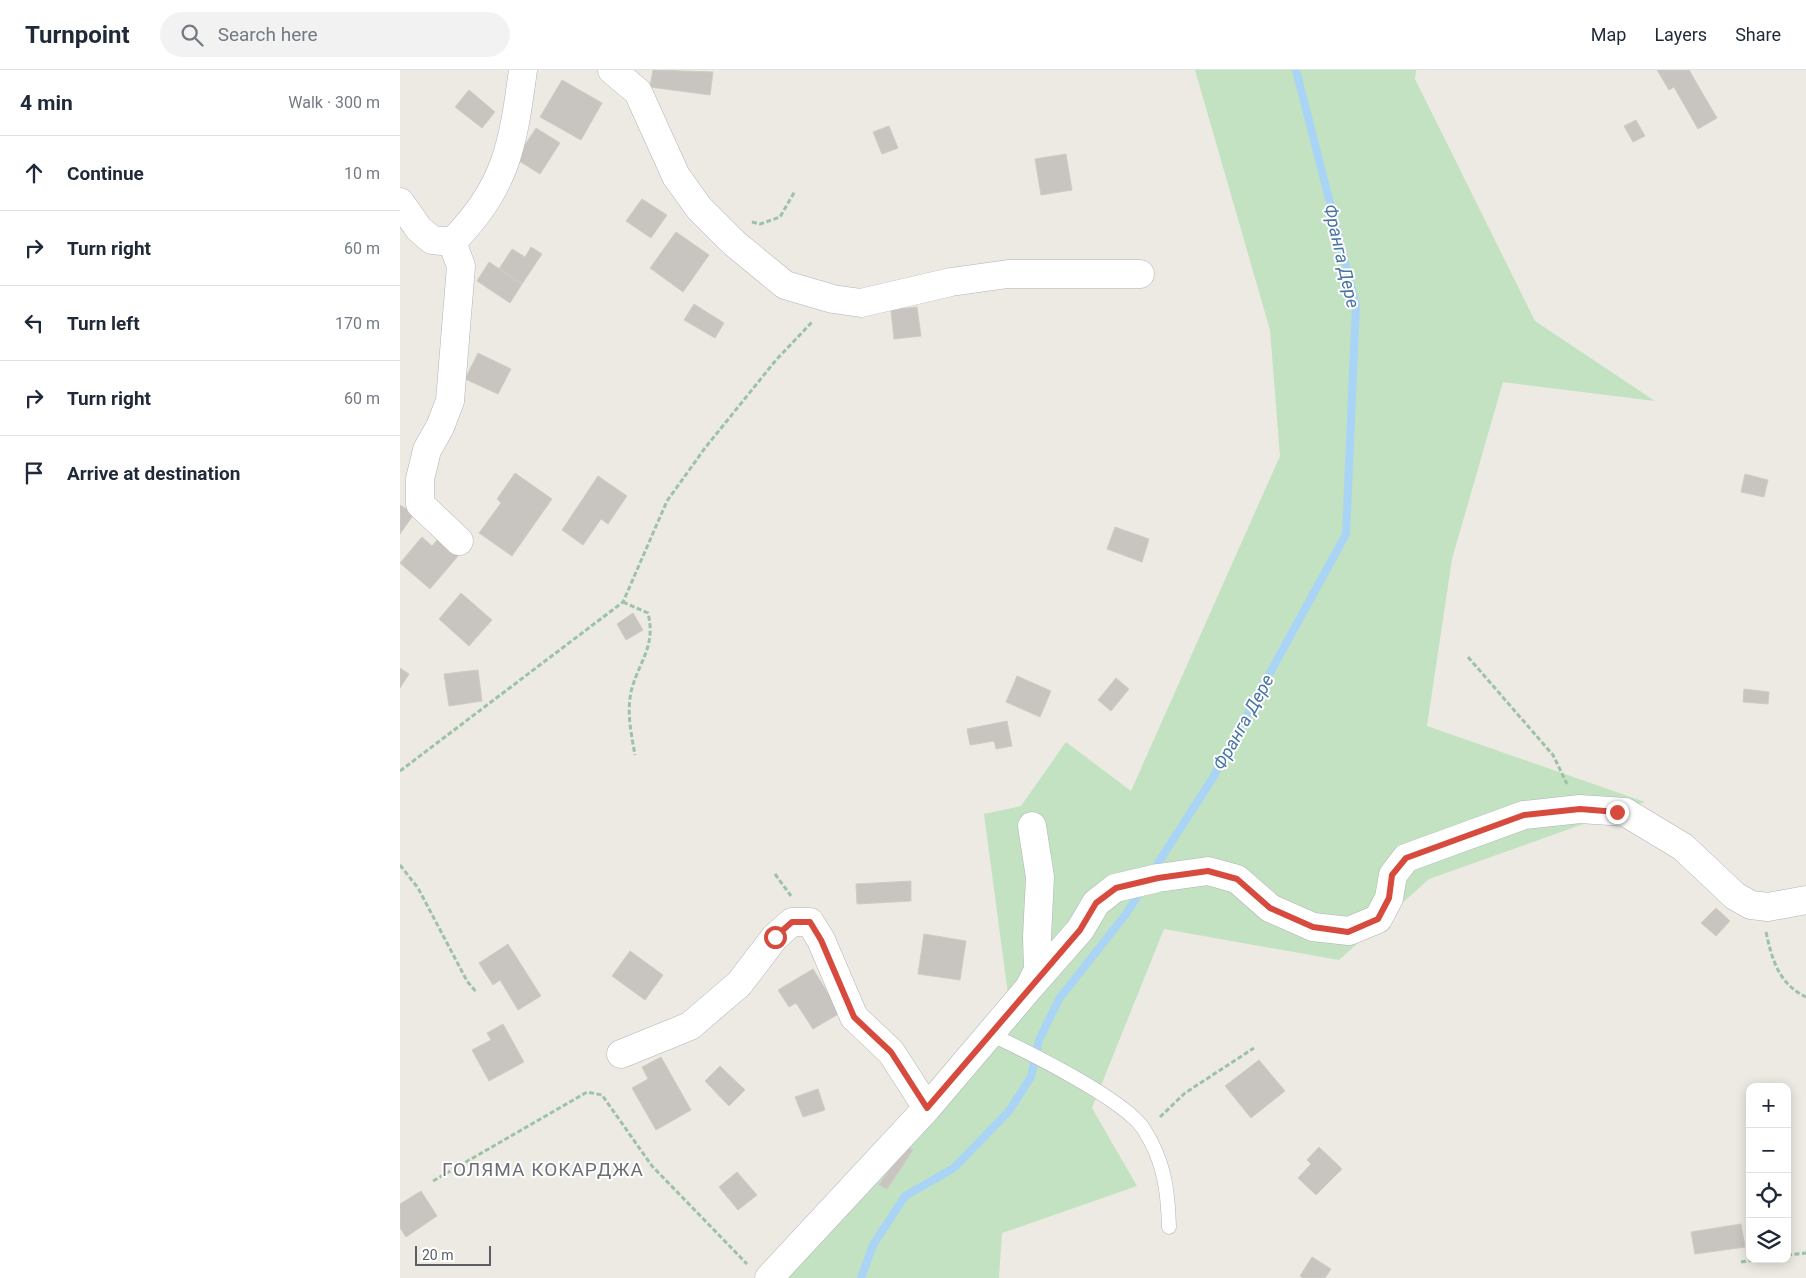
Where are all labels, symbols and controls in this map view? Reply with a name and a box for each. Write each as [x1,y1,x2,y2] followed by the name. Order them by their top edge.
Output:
[160,12,510,57] search box
[25,21,130,49] text: Turnpoint
[178,21,206,49] icon: search
[218,23,318,46] text: Search here
[1591,24,1626,45] text: Map
[1654,24,1707,45] text: Layers
[1735,24,1781,45] text: Share
[20,91,73,115] text: 4 min
[288,93,380,112] text: Walk · 300 m
[20,159,48,187] icon: ahead
[67,162,144,185] text: Continue
[344,164,380,183] text: 10 m
[1320,202,1364,310] water label: Франга Дере
[20,234,48,262] icon: right
[67,237,151,260] text: Turn right
[344,239,380,258] text: 60 m
[20,309,48,337] icon: left
[67,312,140,335] text: Turn left
[335,314,380,333] text: 170 m
[20,384,48,412] icon: right
[67,387,151,410] text: Turn right
[344,389,380,408] text: 60 m
[20,459,48,487] icon: arrive
[67,462,240,485] text: Arrive at destination
[1208,671,1278,773] water label: Франга Дере
[1606,801,1629,824] route end
[764,926,787,949] route start
[1746,1083,1791,1263] map controls
[1746,1083,1791,1128] button: +
[1746,1128,1791,1173] button: −
[442,1158,644,1181] district label: ГОЛЯМА КОКАРДЖА
[1746,1173,1791,1218] button: locate
[1746,1218,1791,1263] button: layers
[415,1243,491,1266] scale bar
[422,1247,454,1263] text: 20 m

